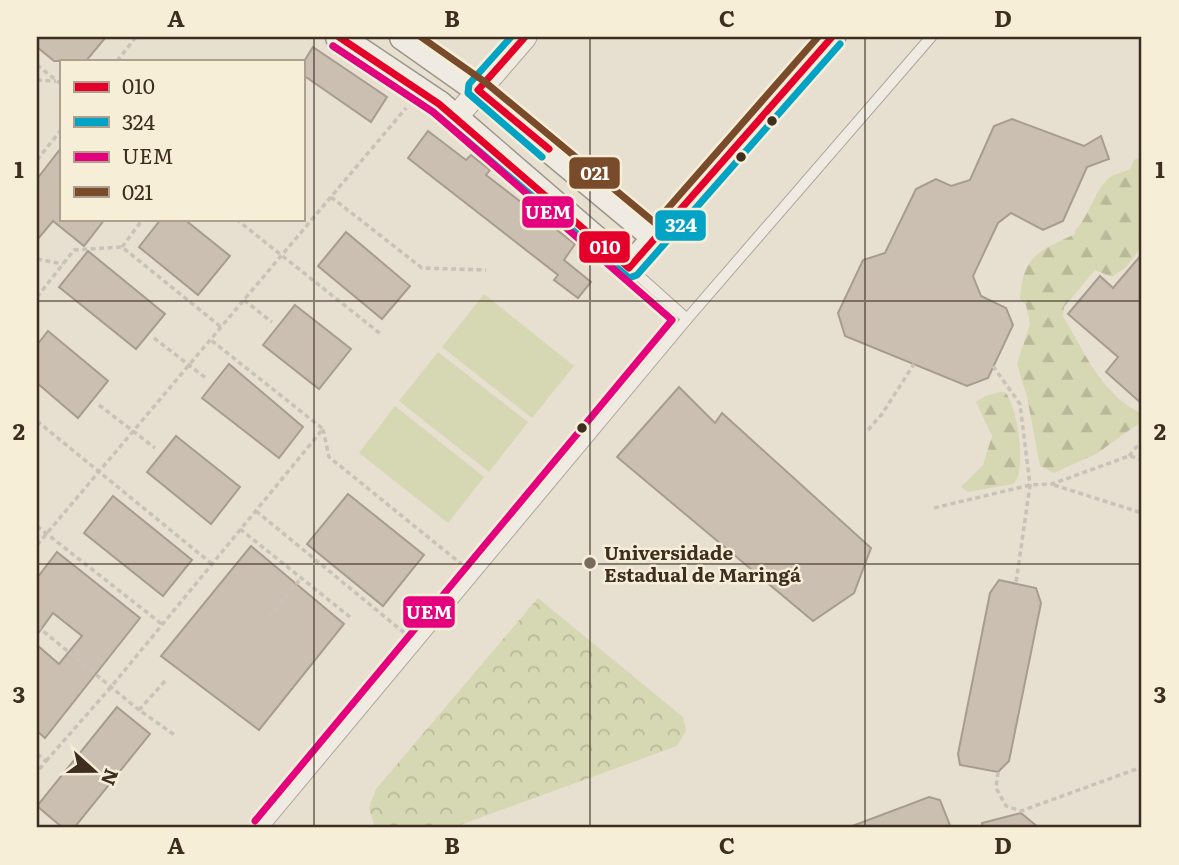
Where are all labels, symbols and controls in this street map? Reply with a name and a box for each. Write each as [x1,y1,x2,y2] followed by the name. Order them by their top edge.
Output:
[167,0,185,34] text: A
[444,0,460,34] text: B
[719,0,735,34] text: C
[994,0,1012,34] text: D
[60,60,304,220] legend
[122,69,155,100] text: 010
[122,105,155,136] text: 324
[765,114,779,128] unlabelled marker
[122,139,173,170] text: UEM
[734,150,748,164] unlabelled marker
[14,151,24,185] text: 1
[1155,151,1165,185] text: 1
[568,156,621,190] line badge: 021
[580,158,610,186] text: 021
[122,175,154,206] text: 021
[521,195,575,229] line badge: UEM
[525,197,571,225] text: UEM
[654,209,707,242] line badge: 324
[665,210,698,238] text: 324
[578,230,631,264] line badge: 010
[589,232,621,260] text: 010
[13,413,25,447] text: 2
[1154,413,1166,447] text: 2
[575,421,589,435] unlabelled marker
[604,538,801,588] place label: Universidade Estadual de Maringá
[582,555,598,571] marker: Universidade Estadual de Maringá
[402,595,456,629] line badge: UEM
[406,597,452,625] text: UEM
[13,676,25,710] text: 3
[1154,676,1166,710] text: 3
[60,736,130,806] north arrow
[95,765,127,790] text: N
[167,827,185,861] text: A
[444,827,460,861] text: B
[719,827,735,861] text: C
[994,827,1012,861] text: D

